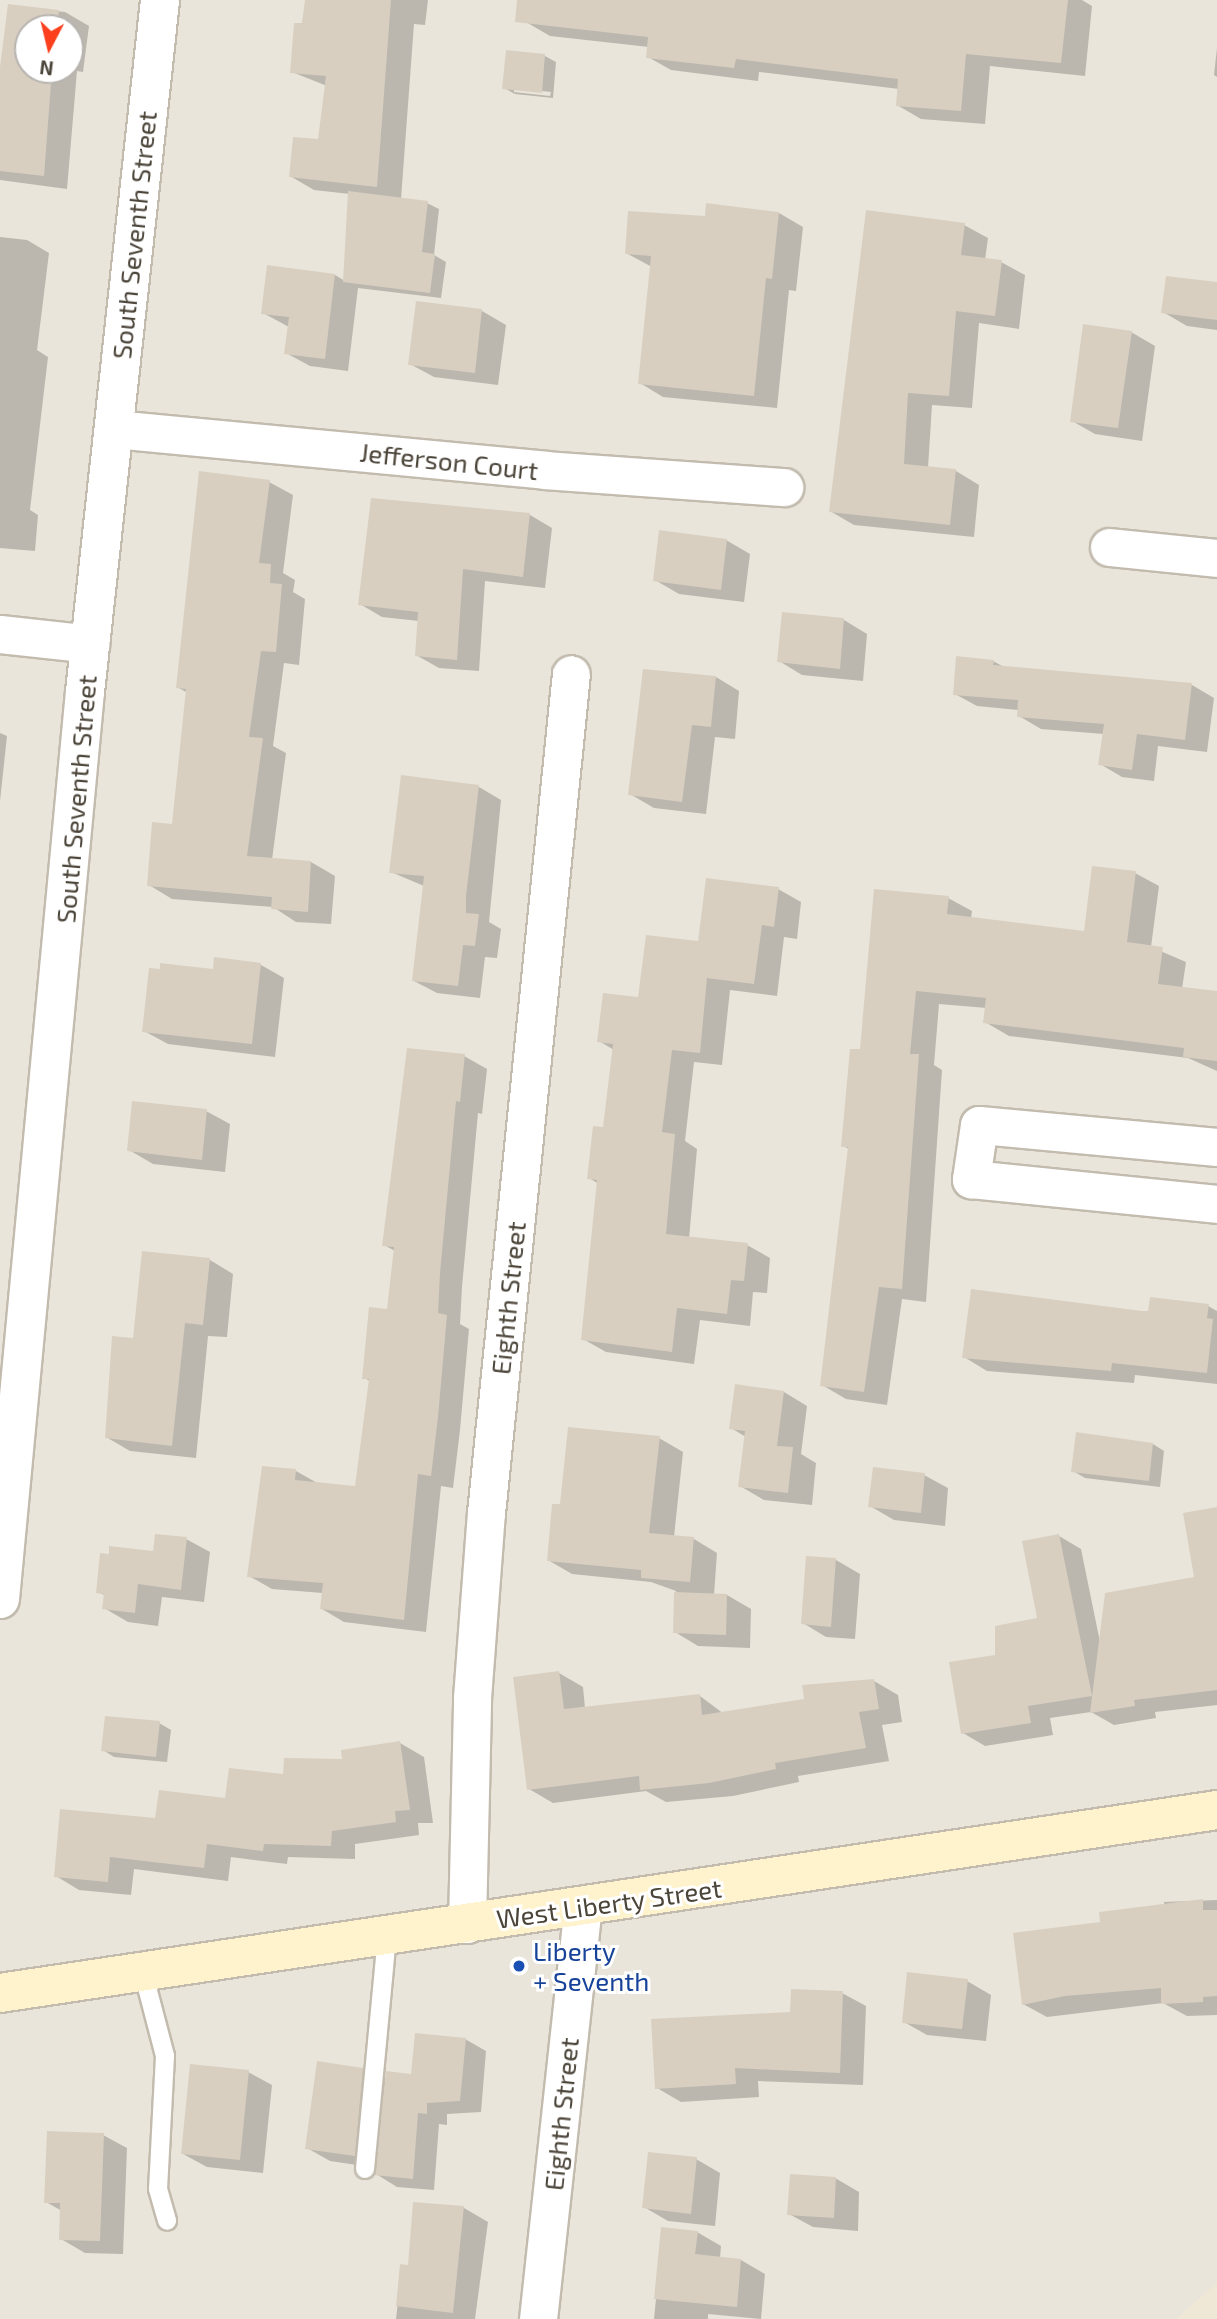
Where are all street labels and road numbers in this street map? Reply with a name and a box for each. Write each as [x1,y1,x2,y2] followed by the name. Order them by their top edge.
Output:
[105,109,163,361] street label: South Seventh Street
[358,436,540,486] street label: Jefferson Court
[50,674,102,924] street label: South Seventh Street
[484,1220,532,1376] street label: Eighth Street
[494,1872,724,1934] street label: West Liberty Street
[537,2036,585,2192] street label: Eighth Street

